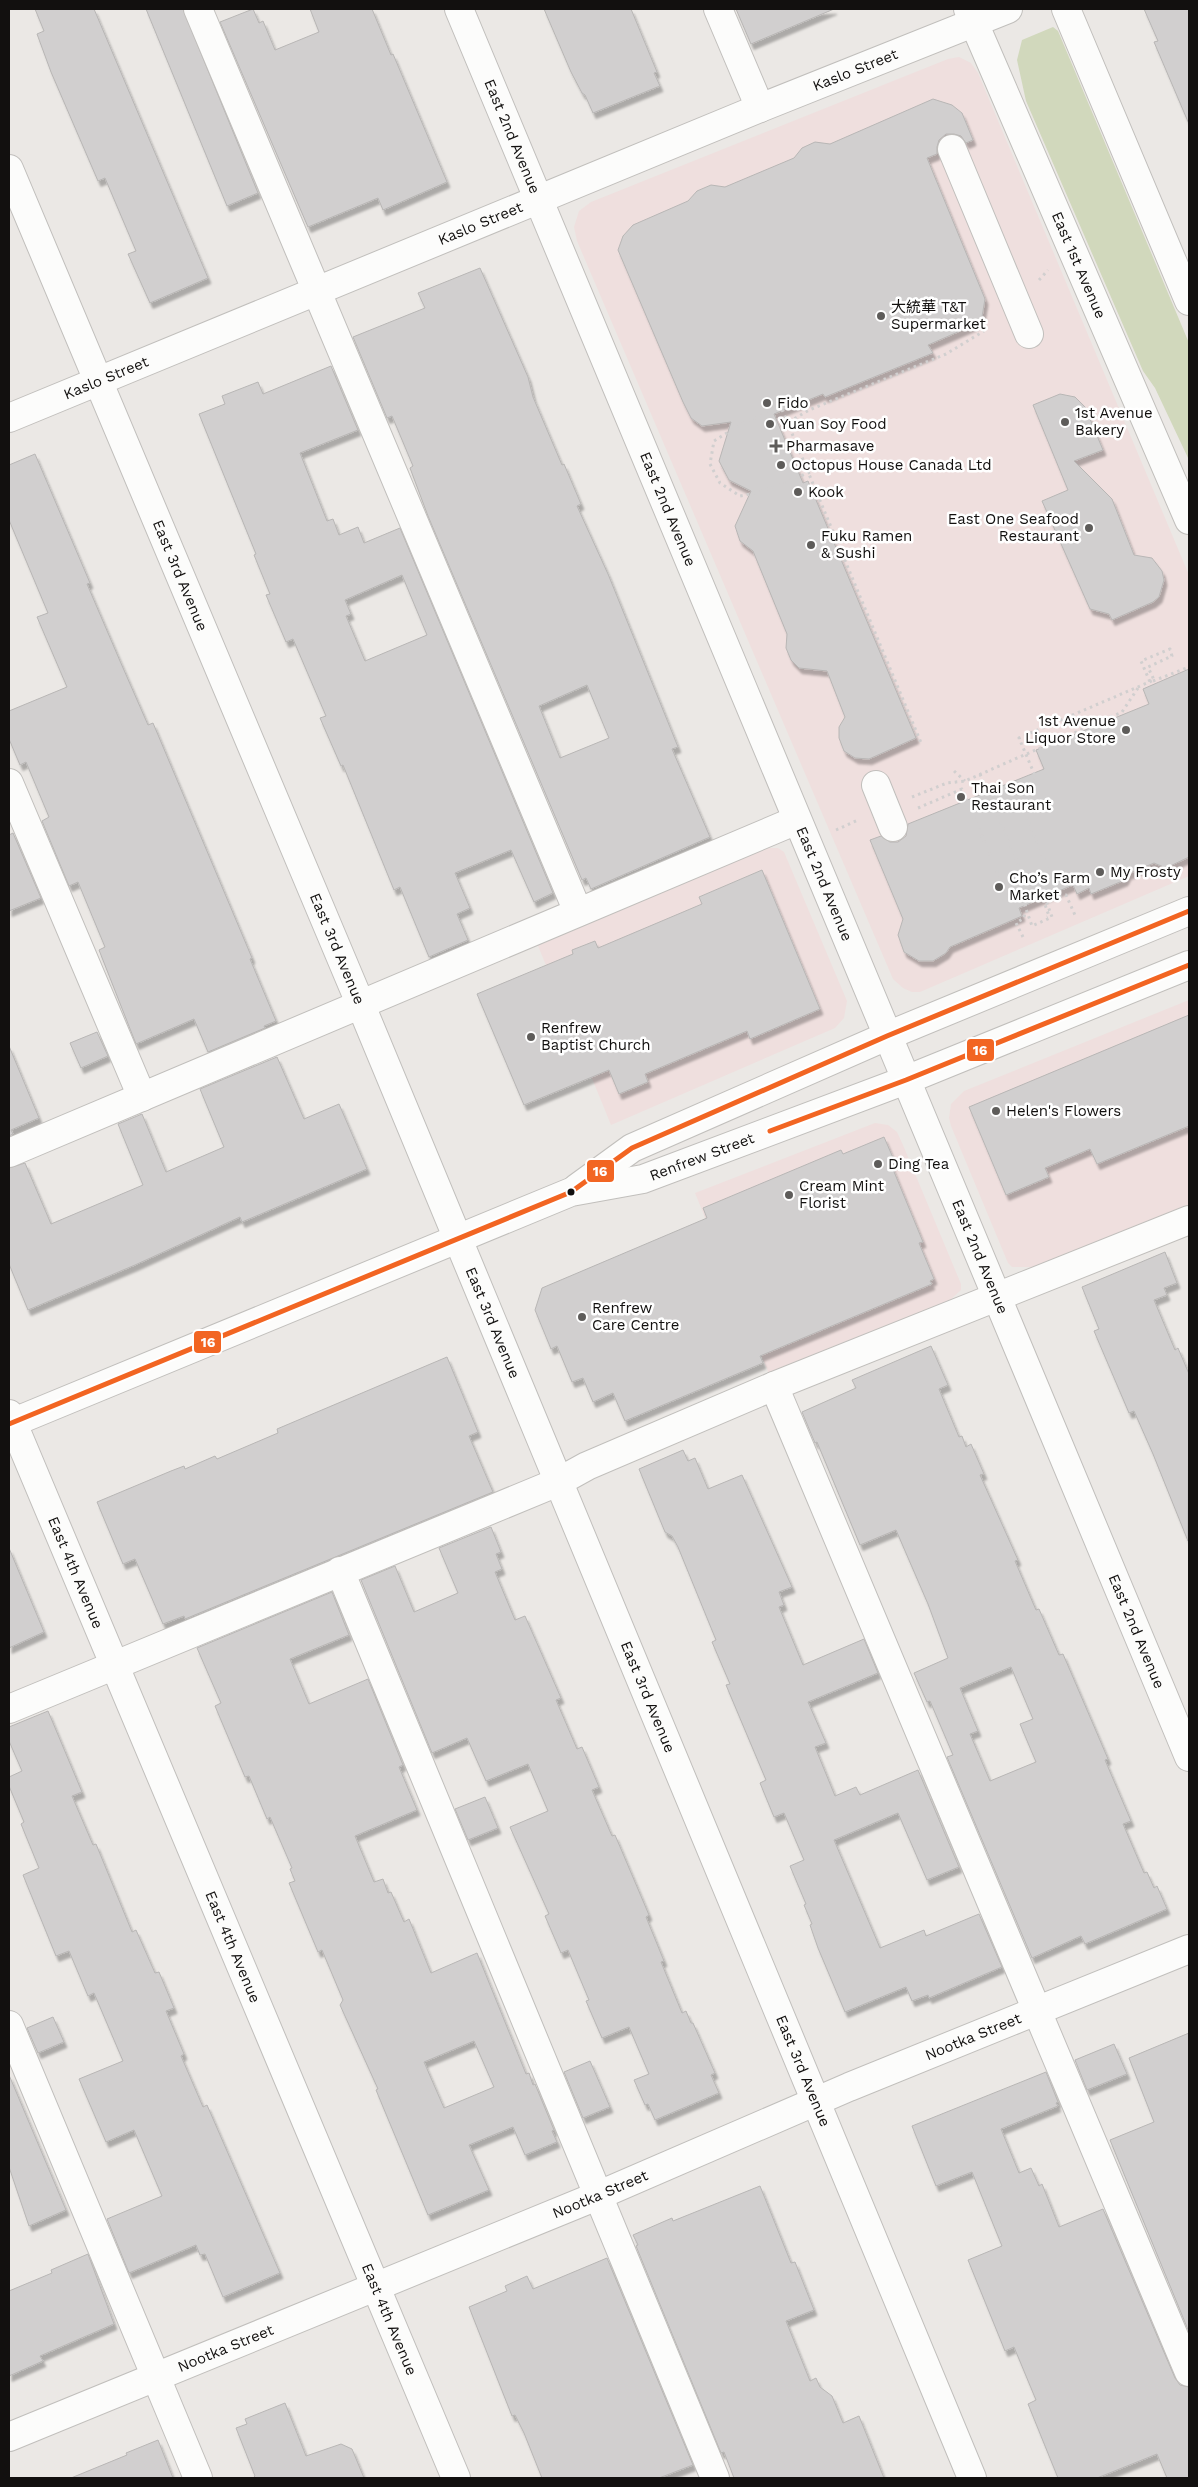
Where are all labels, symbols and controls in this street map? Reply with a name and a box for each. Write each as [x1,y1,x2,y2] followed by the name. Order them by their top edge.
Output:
[810,45,901,95] street label: Kaslo Street
[480,76,544,196] street label: East 2nd Avenue
[435,198,526,249] street label: Kaslo Street
[1048,209,1110,321] street label: East 1st Avenue
[891,298,987,333] place label: 大統華 T&T Supermarket
[875,310,887,322] marker: 大統華 T&T Supermarket
[61,352,152,403] street label: Kaslo Street
[777,394,809,412] place label: Fido
[761,397,773,409] marker: Fido
[1075,404,1153,439] place label: 1st Avenue Bakery
[780,415,887,433] place label: Yuan Soy Food
[1059,416,1071,428] marker: 1st Avenue Bakery
[764,418,776,430] marker: Yuan Soy Food
[786,437,874,455] place label: Pharmasave
[770,440,782,452] marker: Pharmasave
[636,449,700,569] street label: East 2nd Avenue
[791,456,992,474] place label: Octopus House Canada Ltd
[775,459,787,471] marker: Octopus House Canada Ltd
[808,483,844,501] place label: Kook
[792,486,804,498] marker: Kook
[948,510,1080,545] place label: East One Seafood Restaurant
[149,517,211,634] street label: East 3rd Avenue
[1083,522,1095,534] marker: East One Seafood Restaurant
[821,527,912,562] place label: Fuku Ramen & Sushi
[805,539,817,551] marker: Fuku Ramen & Sushi
[1025,712,1116,747] place label: 1st Avenue Liquor Store
[1120,724,1132,736] marker: 1st Avenue Liquor Store
[971,779,1052,814] place label: Thai Son Restaurant
[955,791,967,803] marker: Thai Son Restaurant
[792,824,856,944] street label: East 2nd Avenue
[1110,863,1181,881] place label: My Frosty
[1094,866,1106,878] marker: My Frosty
[1009,869,1090,904] place label: Cho’s Farm Market
[993,881,1005,893] marker: Cho’s Farm Market
[306,890,369,1007] street label: East 3rd Avenue
[541,1019,651,1054] place label: Renfrew Baptist Church
[525,1031,537,1043] marker: Renfrew Baptist Church
[966,1038,995,1062] line badge: 16
[973,1042,988,1058] text: 16
[1006,1102,1121,1120] place label: Helen's Flowers
[990,1105,1002,1117] marker: Helen's Flowers
[647,1129,757,1185] street label: Renfrew Street
[888,1155,950,1173] place label: Ding Tea
[872,1158,884,1170] marker: Ding Tea
[586,1159,615,1183] line badge: 16
[593,1163,608,1179] text: 16
[799,1177,885,1212] place label: Cream Mint Florist
[566,1187,576,1197] unlabelled marker
[783,1189,795,1201] marker: Cream Mint Florist
[948,1197,1012,1317] street label: East 2nd Avenue
[462,1264,524,1381] street label: East 3rd Avenue
[592,1299,679,1334] place label: Renfrew Care Centre
[576,1311,588,1323] marker: Renfrew Care Centre
[193,1330,222,1354] line badge: 16
[201,1334,216,1350] text: 16
[44,1514,107,1631] street label: East 4th Avenue
[1105,1571,1168,1691] street label: East 2nd Avenue
[617,1638,679,1755] street label: East 3rd Avenue
[201,1888,264,2006] street label: East 4th Avenue
[923,2009,1024,2064] street label: Nootka Street
[772,2012,834,2129] street label: East 3rd Avenue
[550,2166,651,2222] street label: Nootka Street
[358,2261,421,2378] street label: East 4th Avenue
[175,2320,277,2376] street label: Nootka Street

